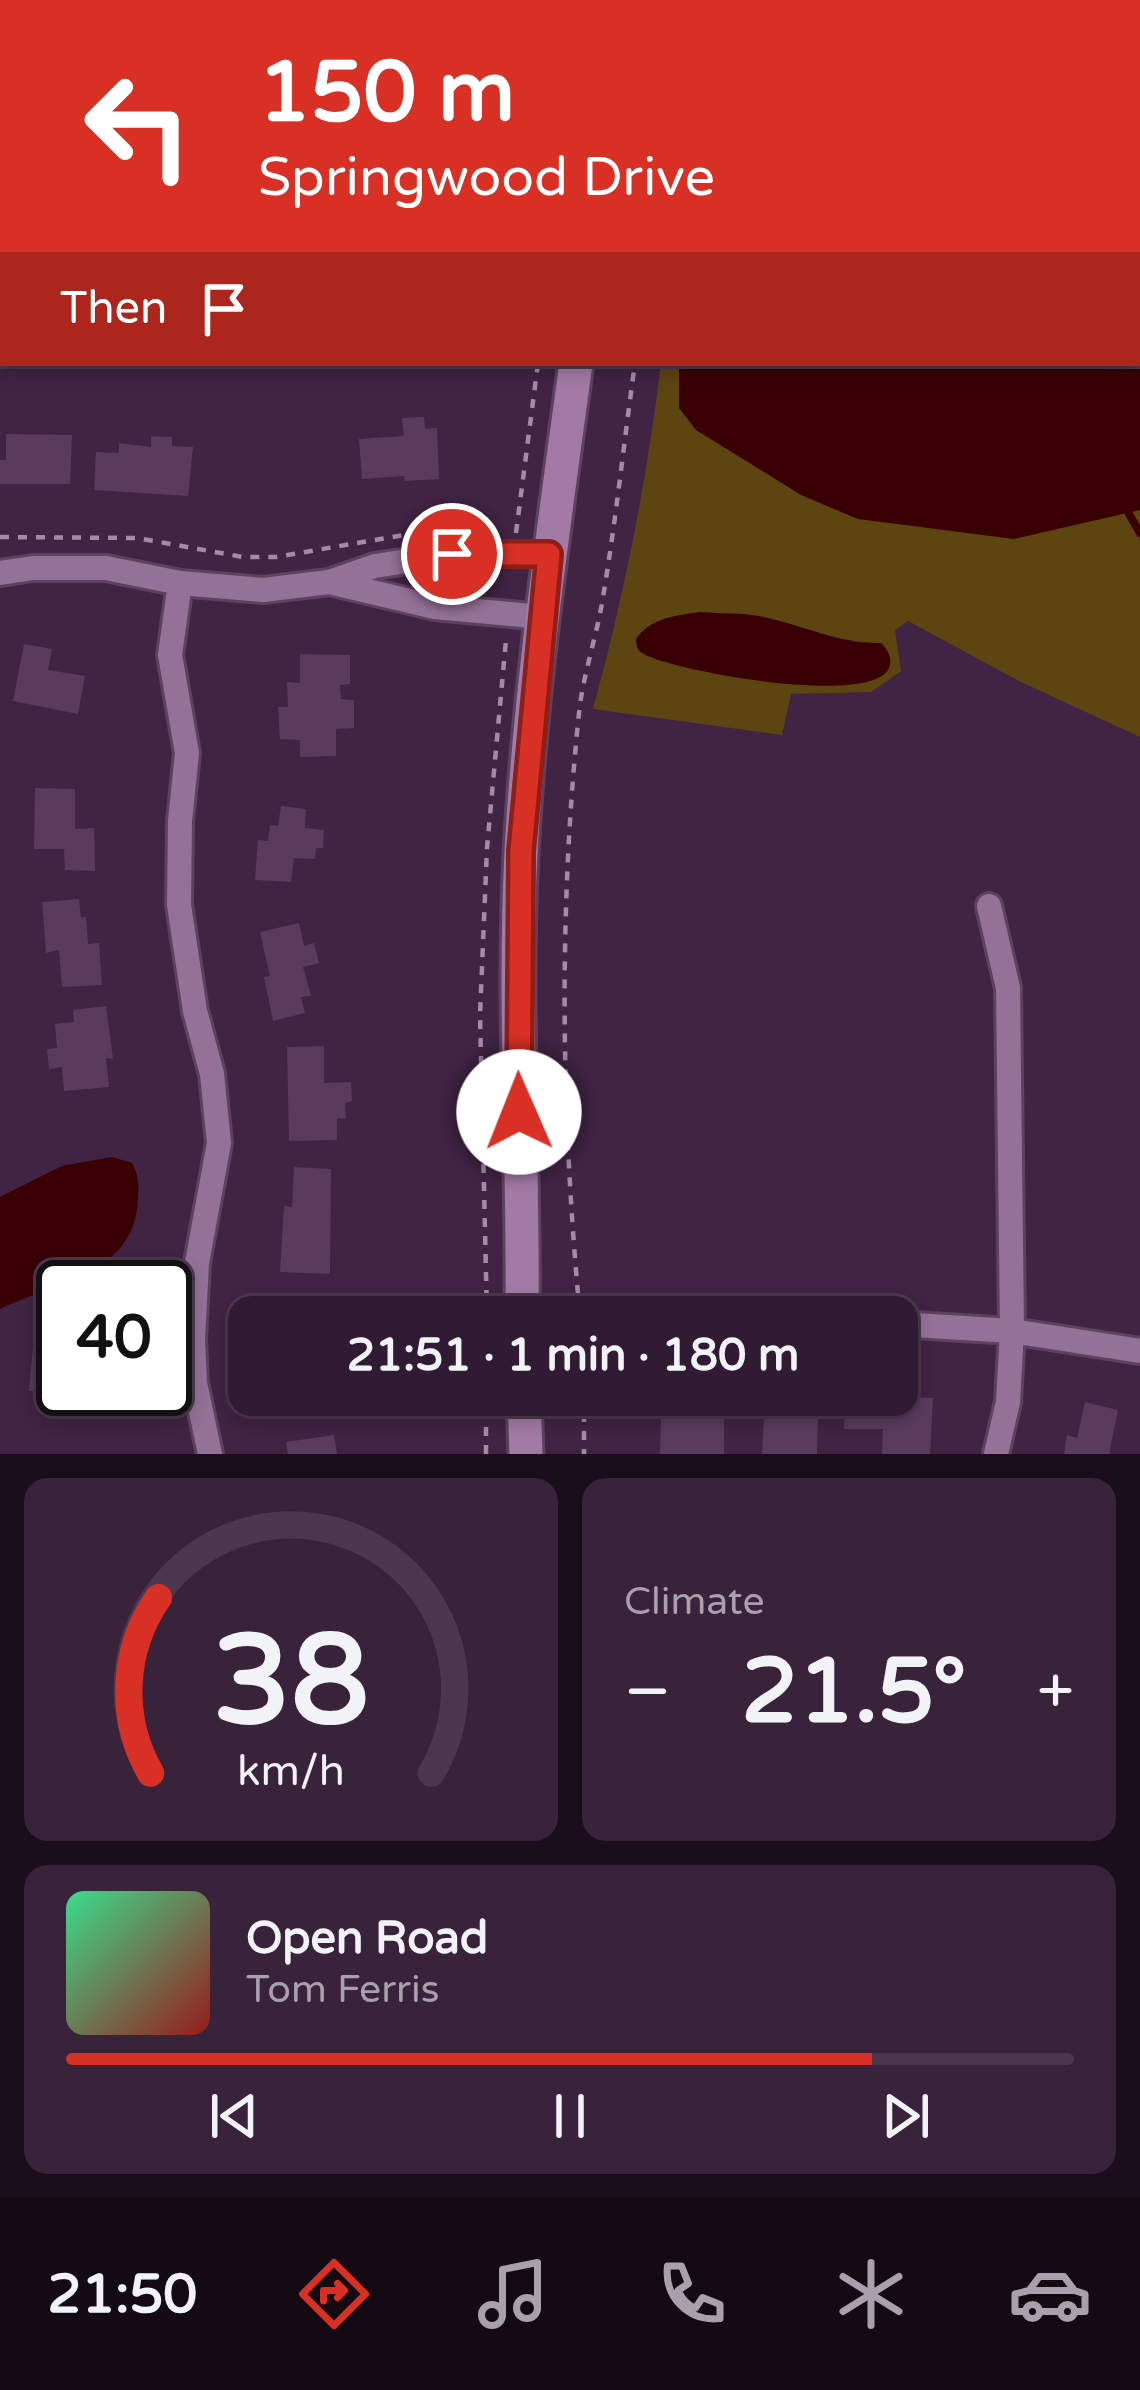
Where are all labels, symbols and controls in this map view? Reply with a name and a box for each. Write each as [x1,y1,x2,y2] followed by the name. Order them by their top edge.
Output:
[258,43,515,144] text: 150 m
[60,48,216,204] icon: left
[258,145,715,210] text: Springwood Drive
[191,276,257,342] icon: arrive
[60,282,167,336] text: Then
[401,503,503,605] pin
[419,521,485,587] icon: arrive
[456,1049,582,1175] position arrow
[36,1260,192,1416] speed limit sign: 40
[347,1329,799,1383] text: 21:51 · 1 min · 180 m
[624,1578,764,1625] text: Climate
[213,1607,369,1758] text: 38
[741,1638,967,1747] text: 21.5°
[624,1652,671,1732] text: −
[1037,1652,1074,1732] text: +
[237,1745,345,1796] text: km/h
[246,1912,488,1966] text: Open Road
[246,1966,439,2013] text: Tom Ferris
[201,2083,267,2149] icon: previous
[537,2083,603,2149] icon: pause
[873,2083,939,2149] icon: next
[292,2252,376,2336] icon: directions
[471,2252,555,2336] icon: music
[650,2252,734,2336] icon: phone
[829,2252,913,2336] icon: climate
[1008,2252,1092,2336] icon: car
[48,2262,197,2327] text: 21:50

